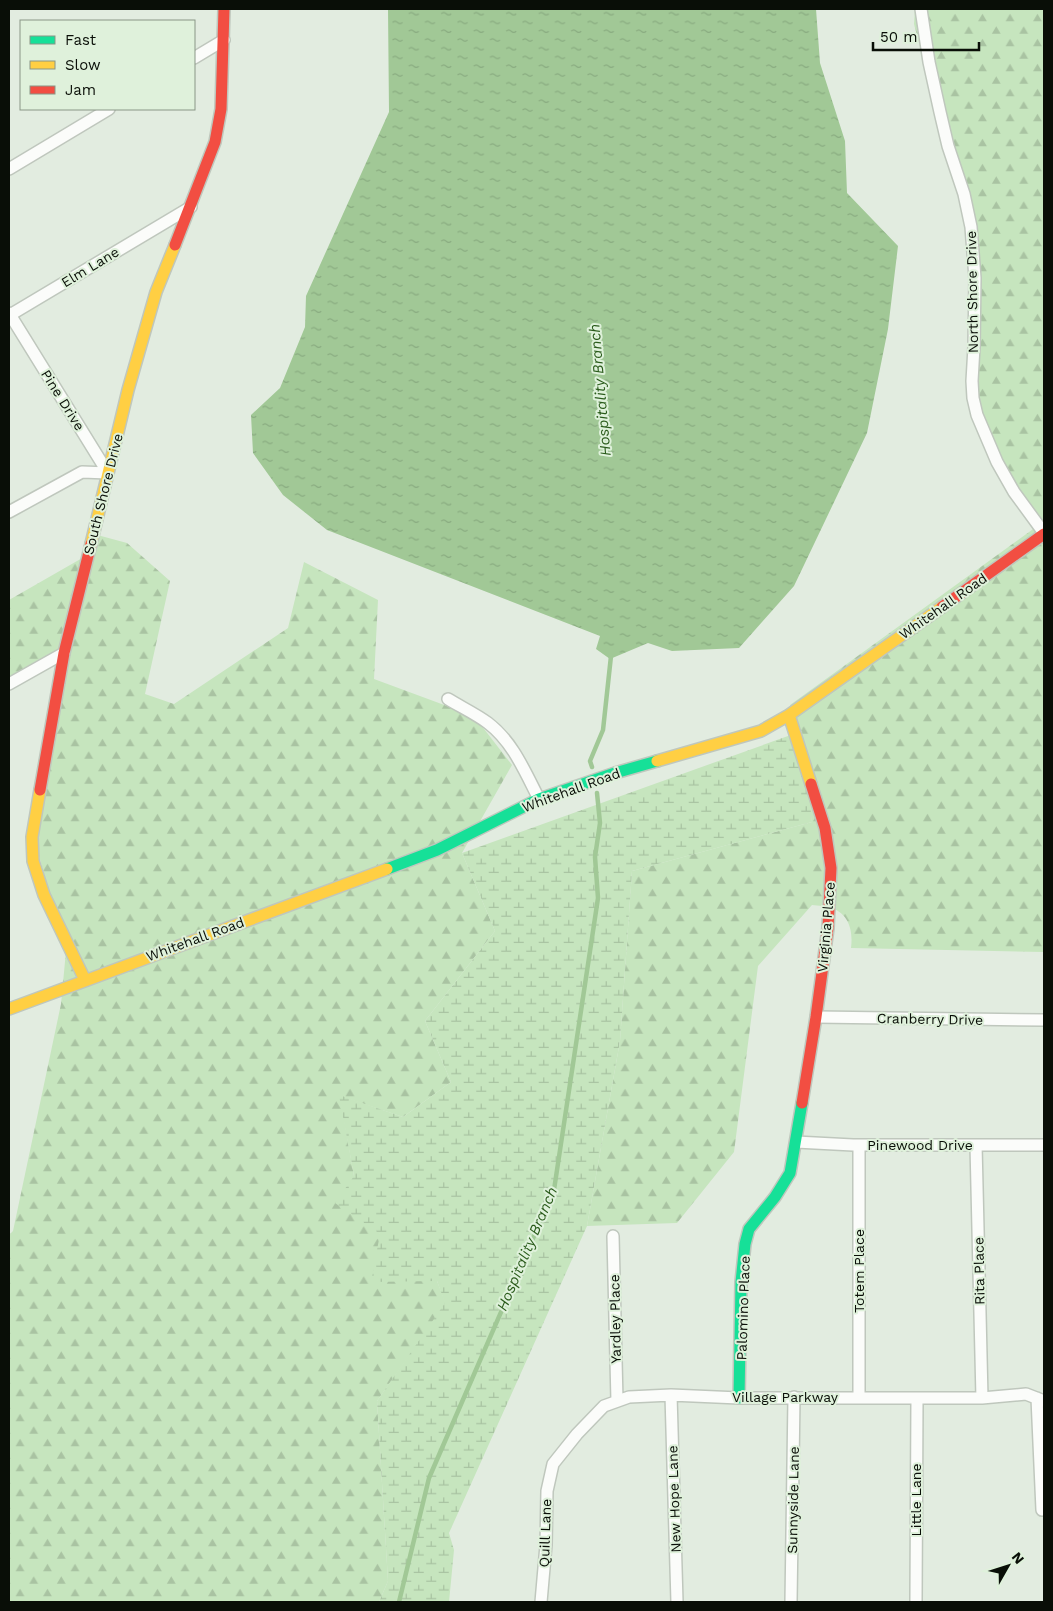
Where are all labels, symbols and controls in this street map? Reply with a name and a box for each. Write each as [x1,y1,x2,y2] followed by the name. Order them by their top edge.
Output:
[20,20,195,110] legend
[873,20,979,52] scale bar
[880,28,917,46] text: 50 m
[65,31,97,49] text: Fast
[65,56,101,74] text: Slow
[65,81,96,99] text: Jam
[963,231,981,353] street label: North Shore Drive
[58,244,122,290] street label: Elm Lane
[585,323,615,457] water label: Hospitality Branch
[38,367,88,433] street label: Pine Drive
[80,432,126,556] street label: South Shore Drive
[896,570,990,642] street label: Whitehall Road
[520,765,622,815] street label: Whitehall Road
[814,881,838,973] street label: Virginia Place
[144,914,246,964] street label: Whitehall Road
[877,1010,983,1028] street label: Cranberry Drive
[867,1137,973,1153] street label: Pinewood Drive
[493,1184,561,1314] water label: Hospitality Branch
[851,1229,867,1313] street label: Totem Place
[970,1237,988,1305] street label: Rita Place
[733,1255,753,1361] street label: Palomino Place
[606,1274,624,1364] street label: Yardley Place
[732,1389,839,1405] street label: Village Parkway
[664,1445,684,1553] street label: New Hope Lane
[784,1446,802,1554] street label: Sunnyside Lane
[908,1463,924,1537] street label: Little Lane
[536,1498,554,1568] street label: Quill Lane
[983,1541,1033,1591] north arrow
[1009,1549,1028,1567] text: N

